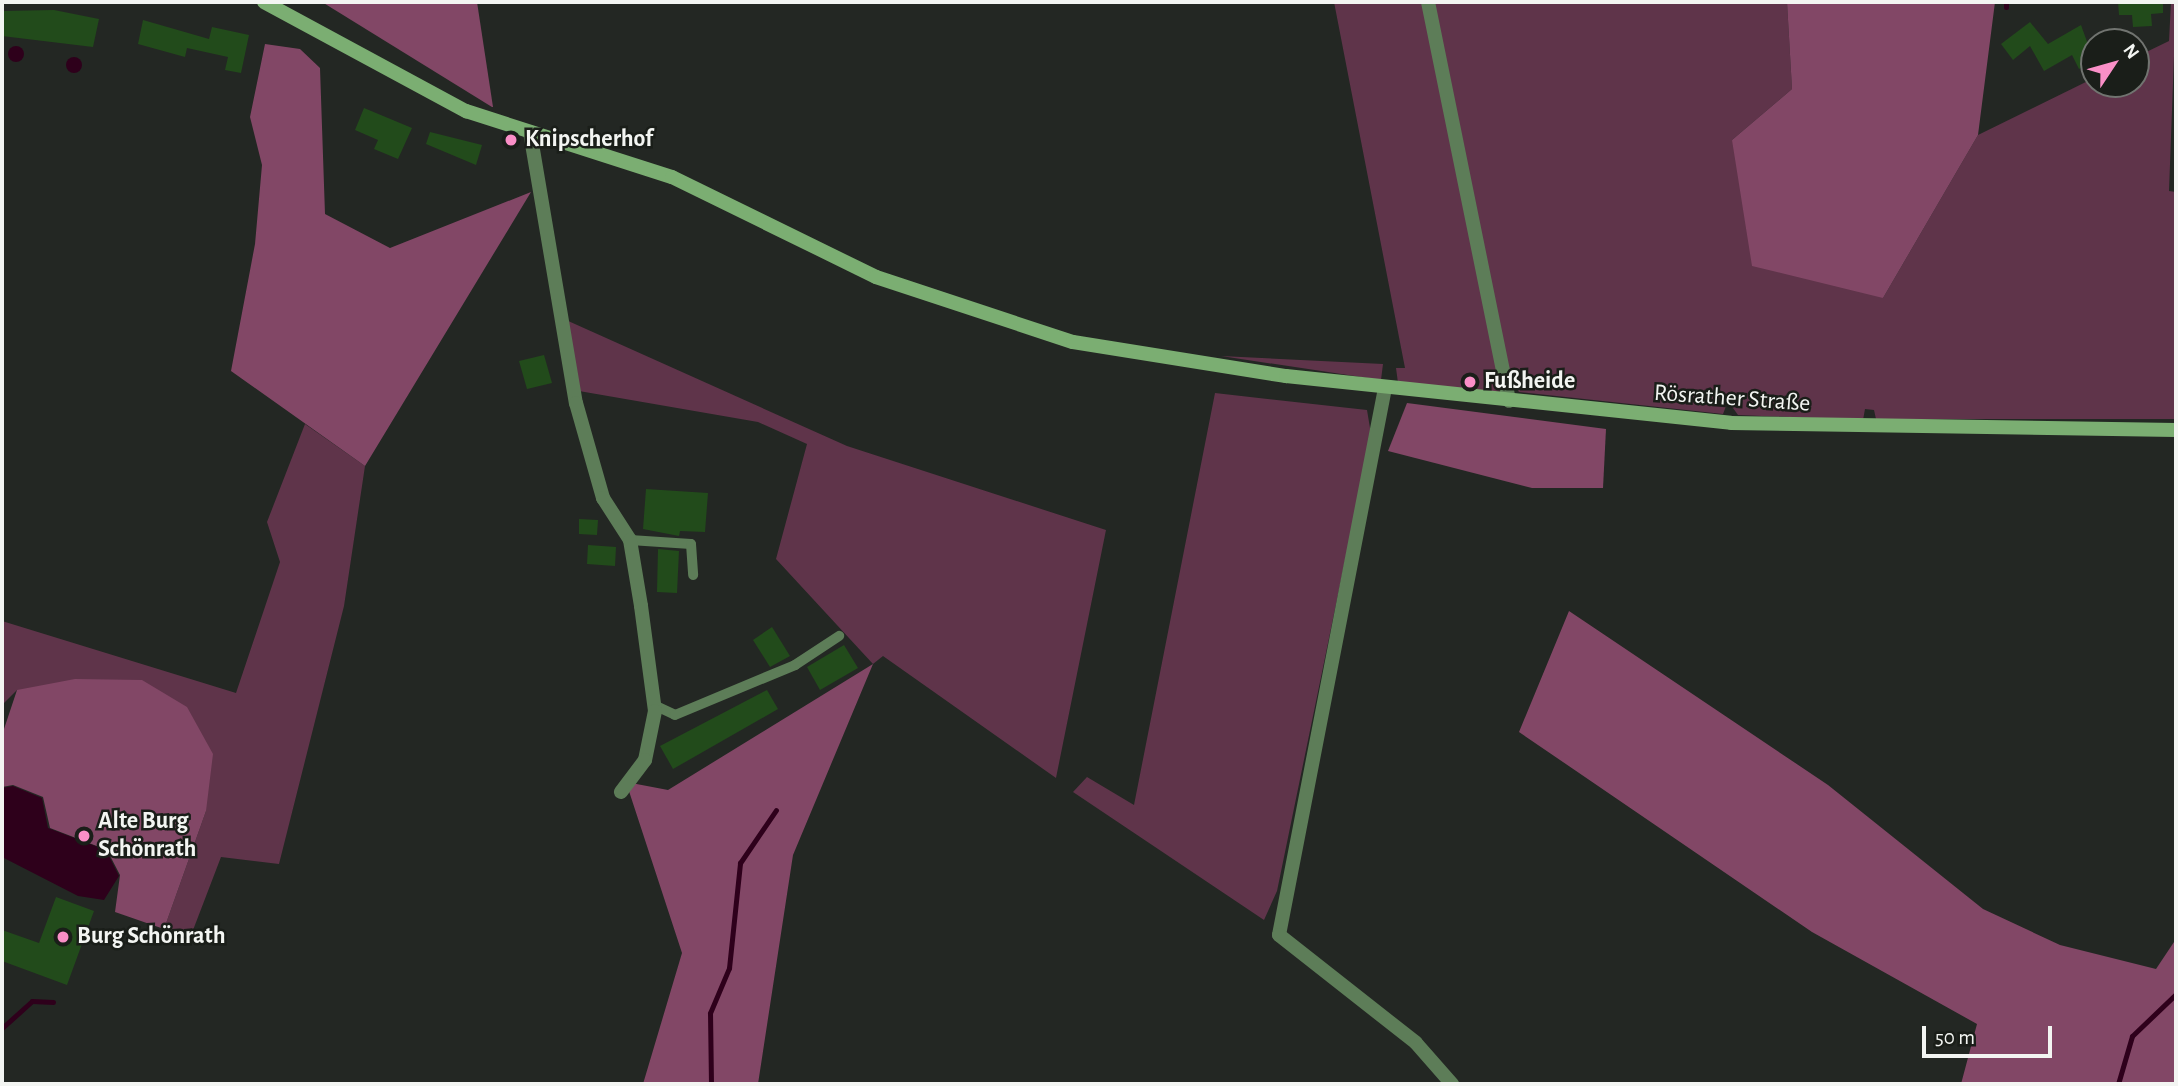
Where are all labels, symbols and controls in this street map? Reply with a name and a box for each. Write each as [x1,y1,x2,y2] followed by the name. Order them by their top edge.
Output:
[2080,28,2150,98] north arrow
[2119,41,2142,62] text: N
[525,126,653,154] place label: Knipscherhof
[503,132,519,148] marker: Knipscherhof
[1484,368,1575,396] place label: Fußheide
[1462,374,1478,390] marker: Fußheide
[1653,379,1811,419] street label: Rösrather Straße
[98,808,196,864] place label: Alte Burg Schönrath
[76,828,92,844] marker: Alte Burg Schönrath
[77,923,225,951] place label: Burg Schönrath
[55,929,71,945] marker: Burg Schönrath
[1926,1012,2056,1056] scale bar
[1935,1027,1975,1048] text: 50 m

